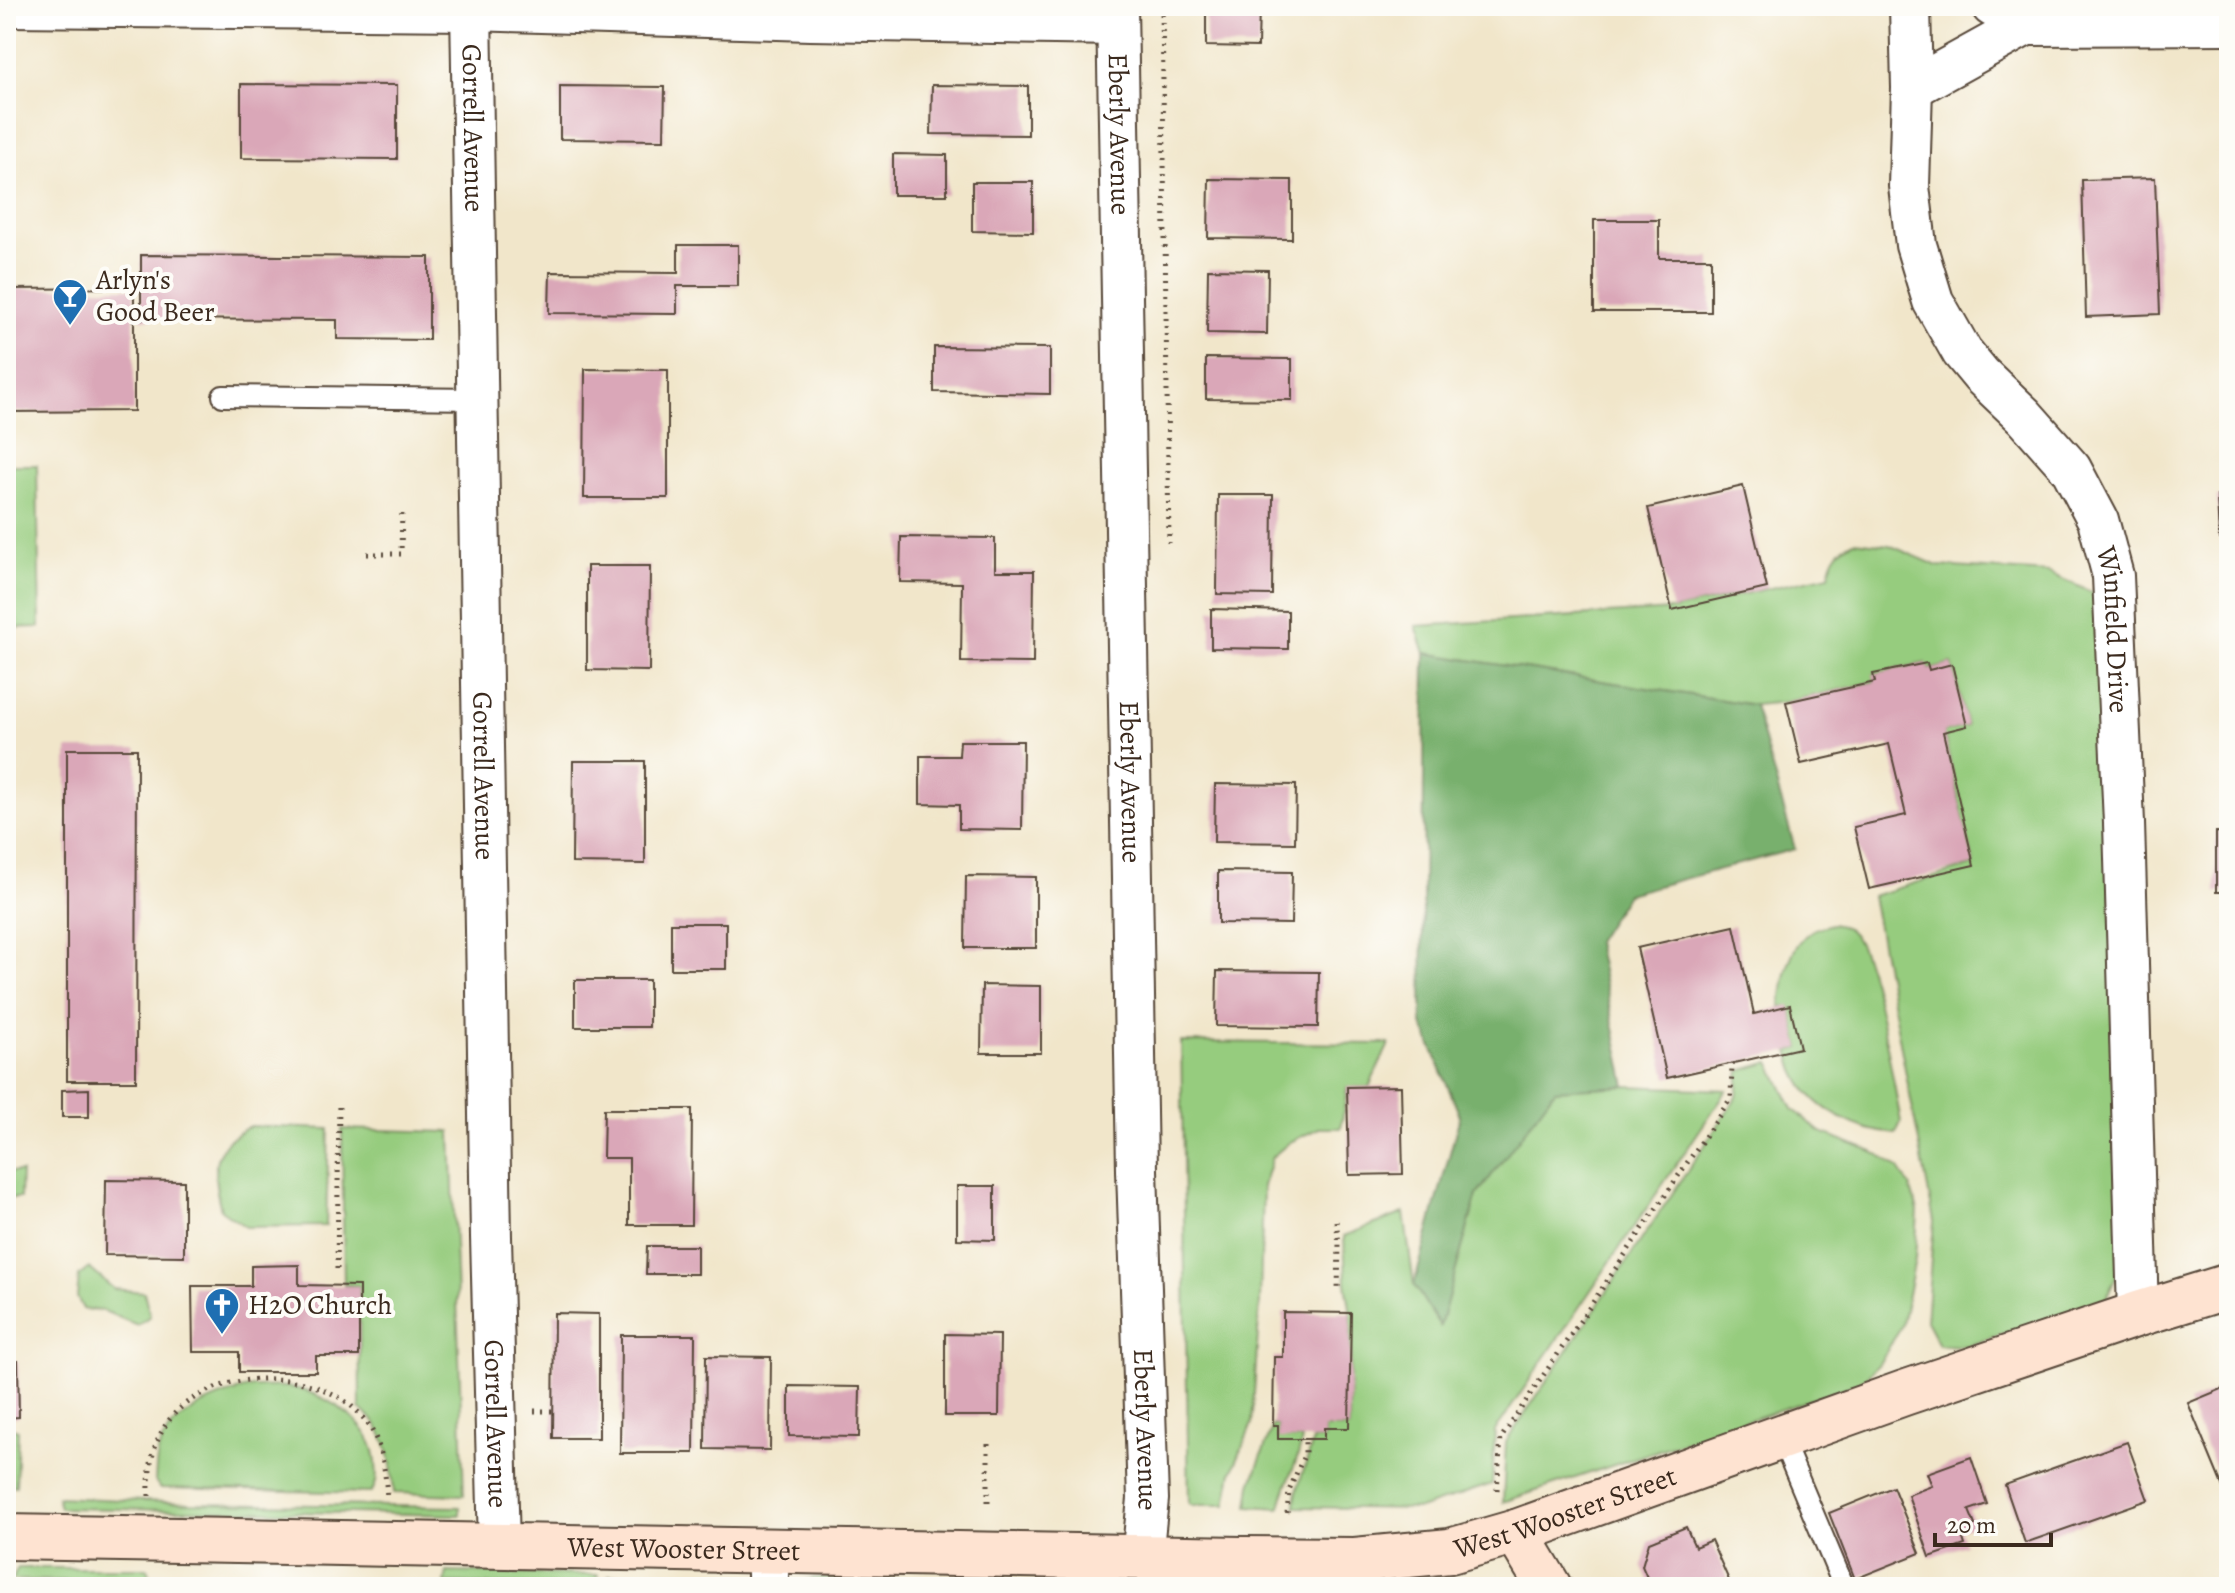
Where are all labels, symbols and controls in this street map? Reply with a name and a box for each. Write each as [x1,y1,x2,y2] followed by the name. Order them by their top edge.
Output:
[453,43,493,213] street label: Gorrell Avenue
[1099,52,1140,215] street label: Eberly Avenue
[95,261,215,331] place label: Arlyn's Good Beer
[51,277,89,327] bar icon: Arlyn's Good Beer
[2087,541,2138,714] street label: Winfield Drive
[463,691,504,860] street label: Gorrell Avenue
[1110,700,1151,863] street label: Eberly Avenue
[203,1286,241,1336] church icon: H2O Church
[248,1286,392,1324] place label: H2O Church
[475,1339,517,1508] street label: Gorrell Avenue
[1124,1348,1167,1513] street label: Eberly Avenue
[1449,1457,1682,1568] street label: West Wooster Street
[1935,1497,2051,1547] scale bar
[1947,1509,1996,1541] text: 20 m
[566,1528,801,1570] street label: West Wooster Street

